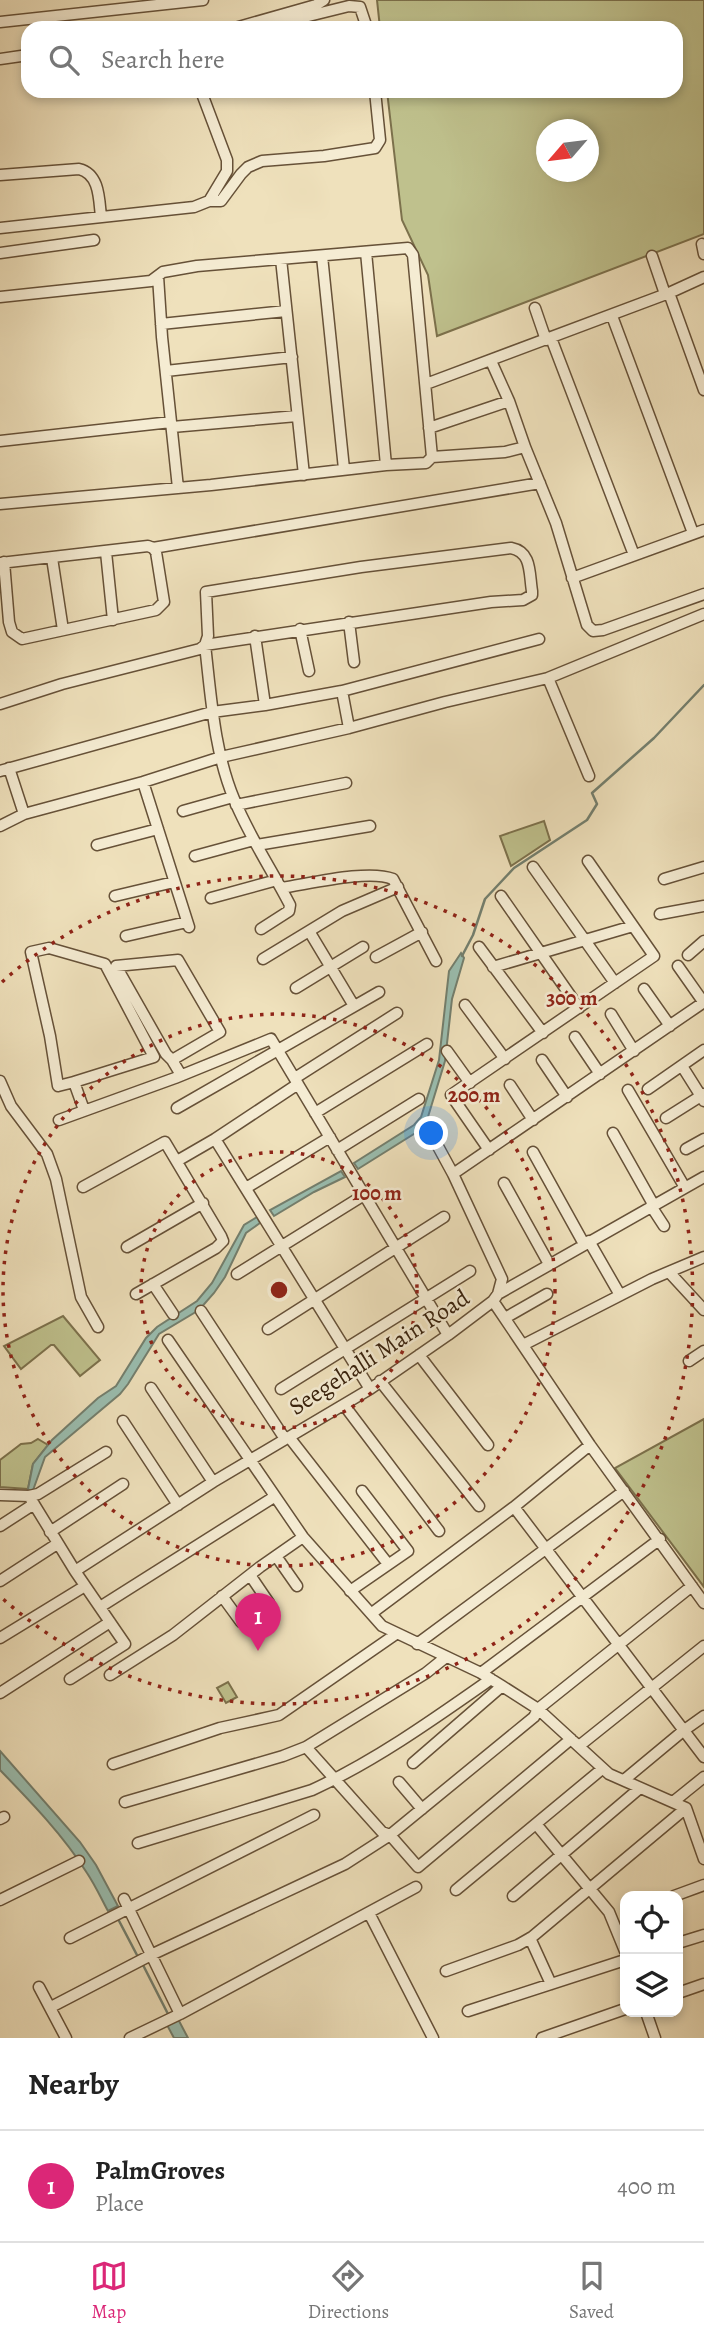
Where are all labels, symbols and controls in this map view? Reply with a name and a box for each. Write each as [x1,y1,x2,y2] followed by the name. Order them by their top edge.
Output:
[21,21,683,98] search box
[45,41,83,79] icon: search
[101,42,225,77] text: Search here
[536,119,599,182] north arrow
[546,984,598,1012] text: 300 m
[448,1081,501,1109] text: 200 m
[414,1116,448,1150] your location
[352,1179,402,1207] text: 100 m
[267,1278,291,1302] centre of rings
[282,1281,476,1422] street label: Seegehalli Main Road
[235,1593,281,1651] pin: 1
[620,1891,683,2017] map controls
[620,1891,683,1954] button: locate
[620,1954,683,2017] button: layers
[28,2064,119,2104] text: Nearby
[95,2153,225,2188] text: PalmGroves
[47,2171,55,2202] text: 1
[617,2171,676,2202] text: 400 m
[95,2188,144,2219] text: Place
[90,2257,128,2325] tab: Map
[308,2257,389,2325] tab: Directions
[569,2257,614,2325] tab: Saved

